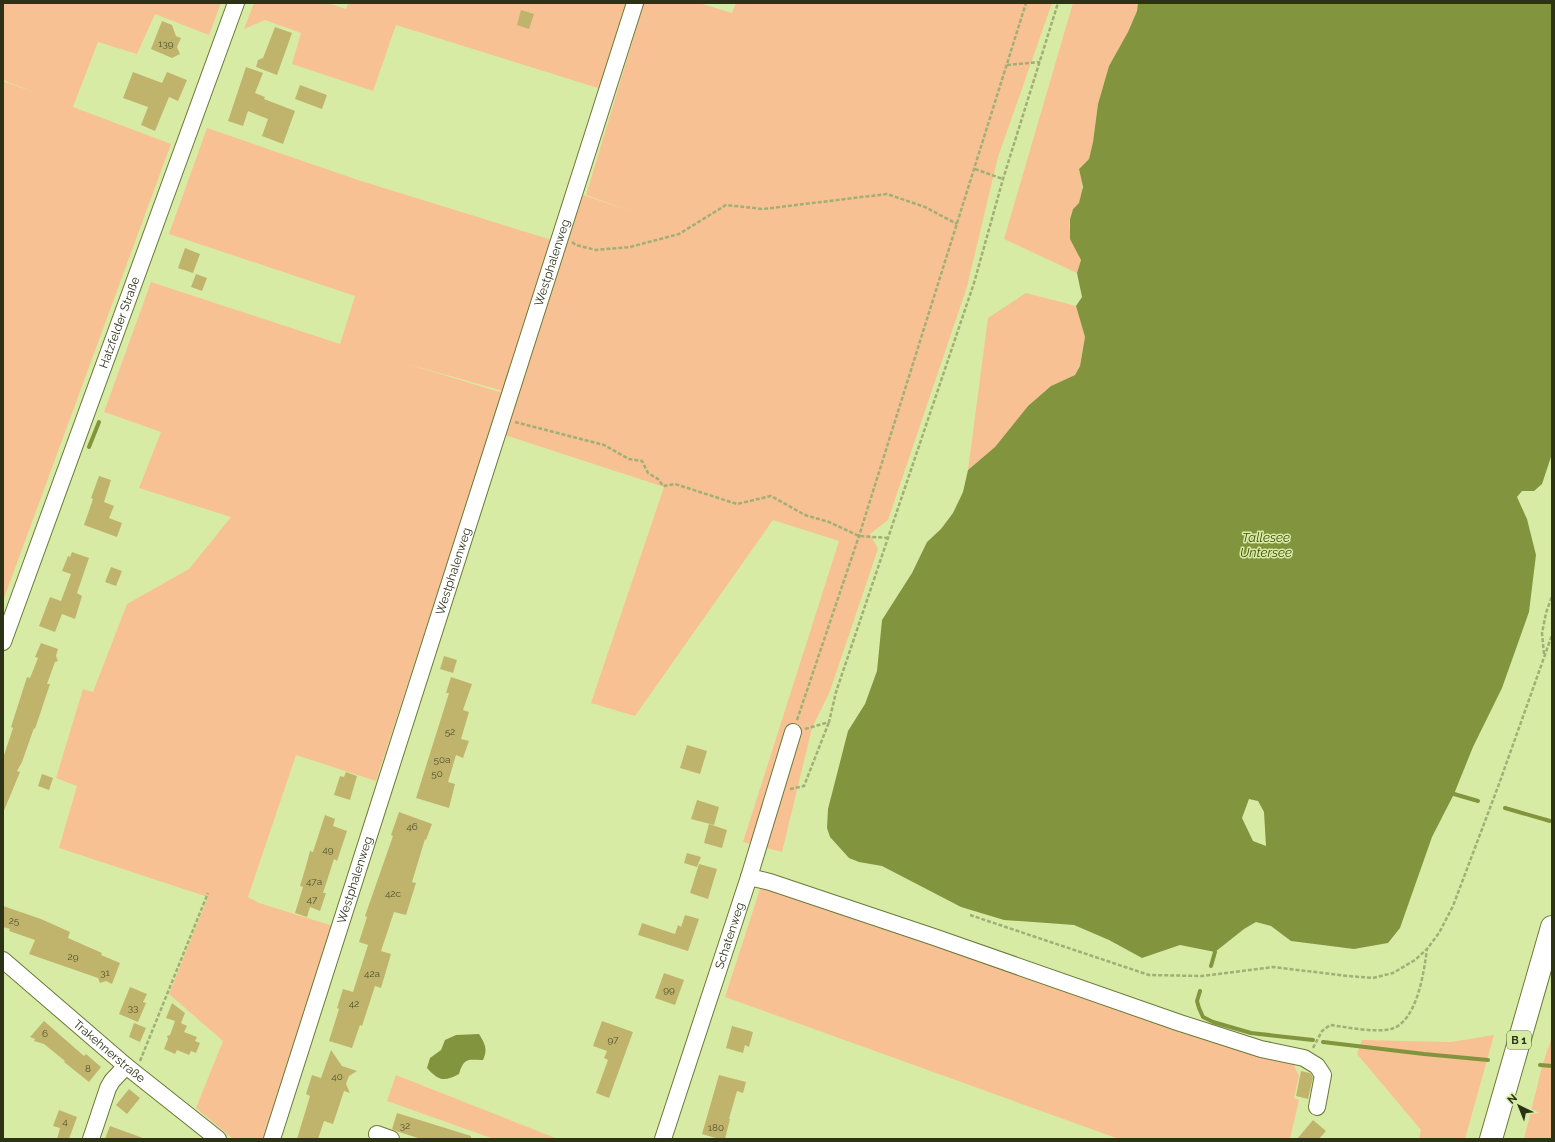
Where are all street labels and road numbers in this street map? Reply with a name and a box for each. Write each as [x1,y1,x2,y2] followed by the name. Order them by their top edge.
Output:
[532,217,573,308] street label: Westphalenweg
[96,275,143,370] street label: Hatzfelder Straße
[433,526,474,617] street label: Westphalenweg
[334,835,375,925] street label: Westphalenweg
[712,901,747,971] street label: Schatenweg
[71,1017,148,1085] street label: Trakehnerstraße
[1507,1031,1531,1049] road number: B 1

